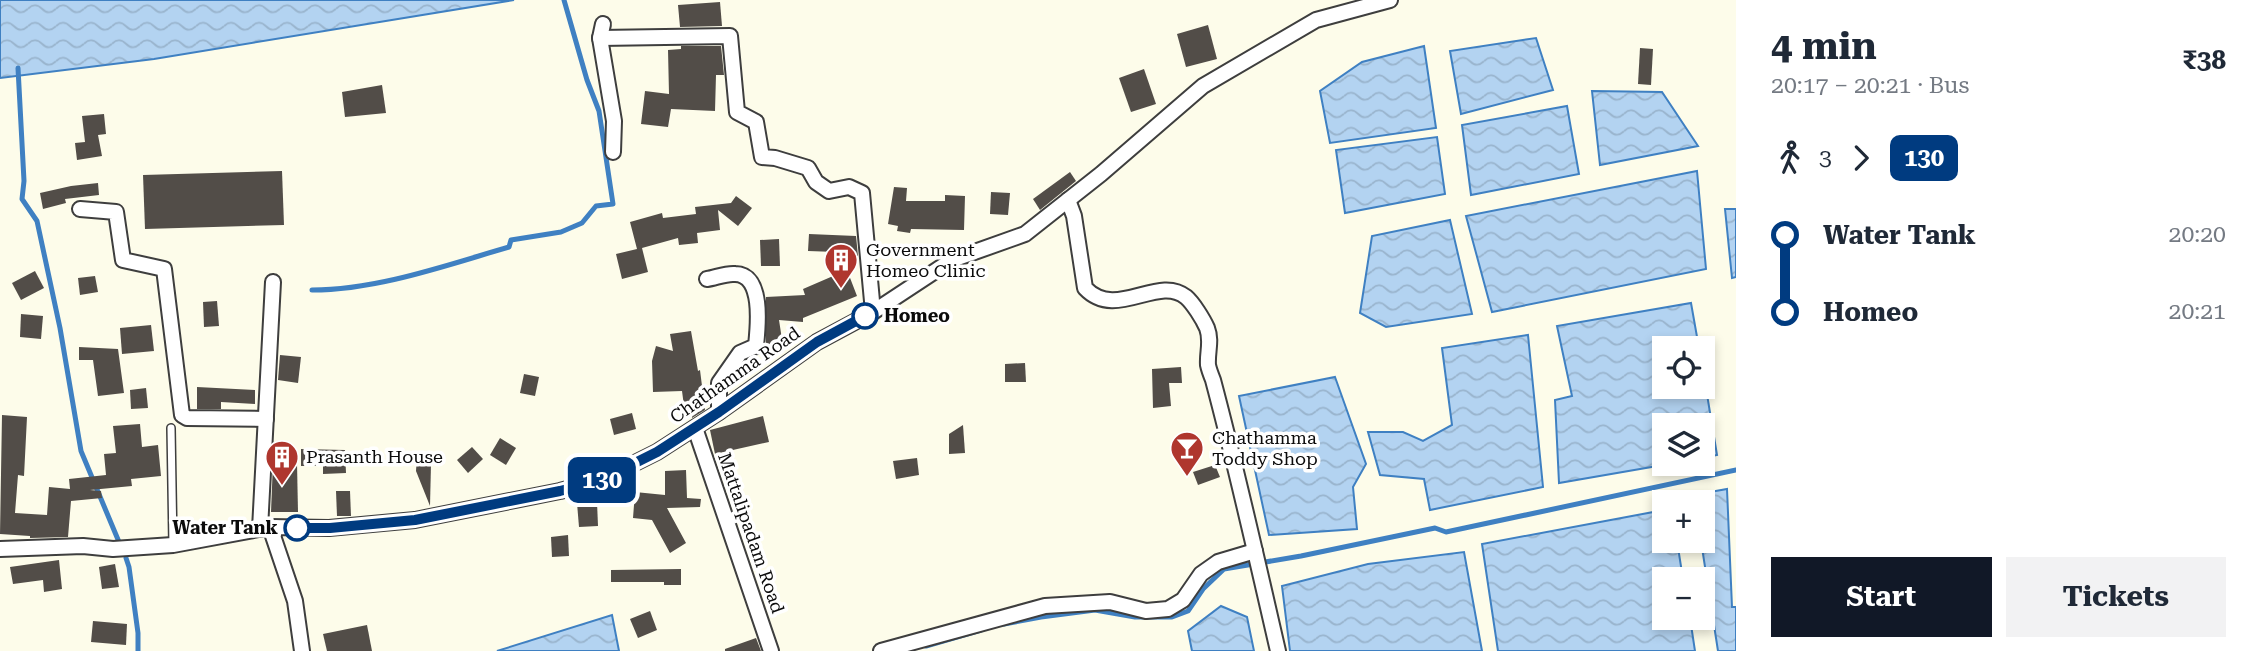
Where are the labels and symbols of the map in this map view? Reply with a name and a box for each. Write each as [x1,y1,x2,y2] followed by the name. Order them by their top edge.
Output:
[866,239,985,281] place label: Government Homeo Clinic
[822,241,860,290] building icon: Government Homeo Clinic
[852,303,878,329] marker: Homeo
[884,305,950,326] place label: Homeo
[666,322,804,427] street label: Chathamma Road
[1212,427,1318,469] place label: Chathamma Toddy Shop
[1168,429,1206,478] bar icon: Chathamma Toddy Shop
[263,438,301,487] building icon: Prasanth House
[306,446,443,467] place label: Prasanth House
[714,450,789,616] street label: Mattalipadam Road
[562,457,642,503] line badge: 130
[284,515,310,541] marker: Water Tank
[172,517,279,538] place label: Water Tank

